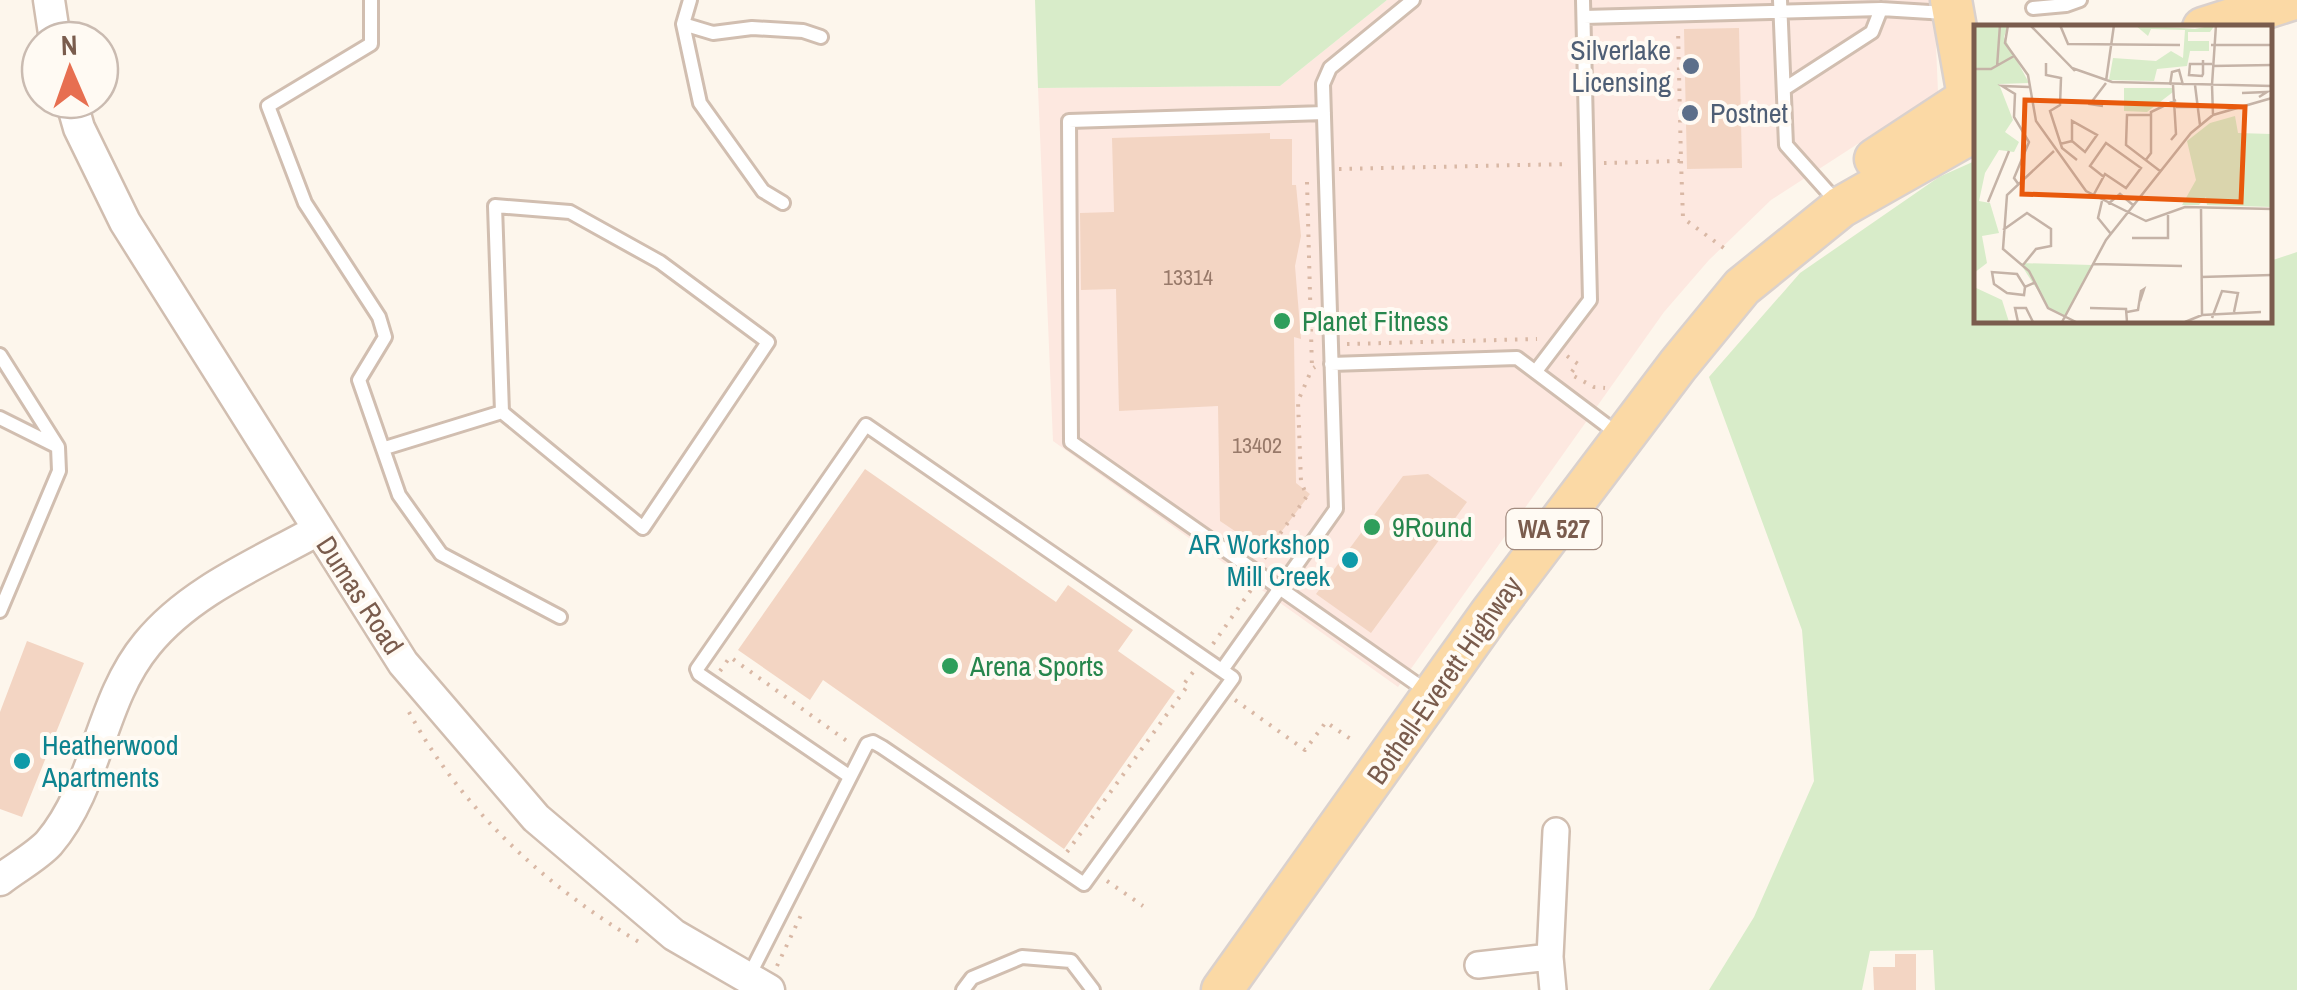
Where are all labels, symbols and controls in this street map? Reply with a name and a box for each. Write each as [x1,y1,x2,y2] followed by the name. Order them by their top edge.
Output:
[20,20,120,120] north arrow
[1974,25,2272,322] inset map
[60,26,78,64] text: N
[1570,31,1671,101] place label: Silverlake Licensing
[1680,55,1702,77] marker: Silverlake Licensing
[1710,94,1788,132] place label: Postnet
[1679,102,1701,124] marker: Postnet
[1163,262,1213,292] house number: 13314
[1302,302,1449,340] place label: Planet Fitness
[1271,310,1293,332] marker: Planet Fitness
[1232,430,1282,460] house number: 13402
[1392,508,1472,546] place label: 9Round
[1506,509,1602,549] road number: WA 527
[1361,516,1383,538] marker: 9Round
[1188,525,1331,595] place label: AR Workshop Mill Creek
[308,528,412,662] street label: Dumas Road
[1339,549,1361,571] marker: AR Workshop Mill Creek
[1358,568,1530,792] street label: Bothell-Everett Highway
[969,647,1104,685] place label: Arena Sports
[939,655,961,677] marker: Arena Sports
[41,726,179,796] place label: Heatherwood Apartments
[11,750,33,772] marker: Heatherwood Apartments

